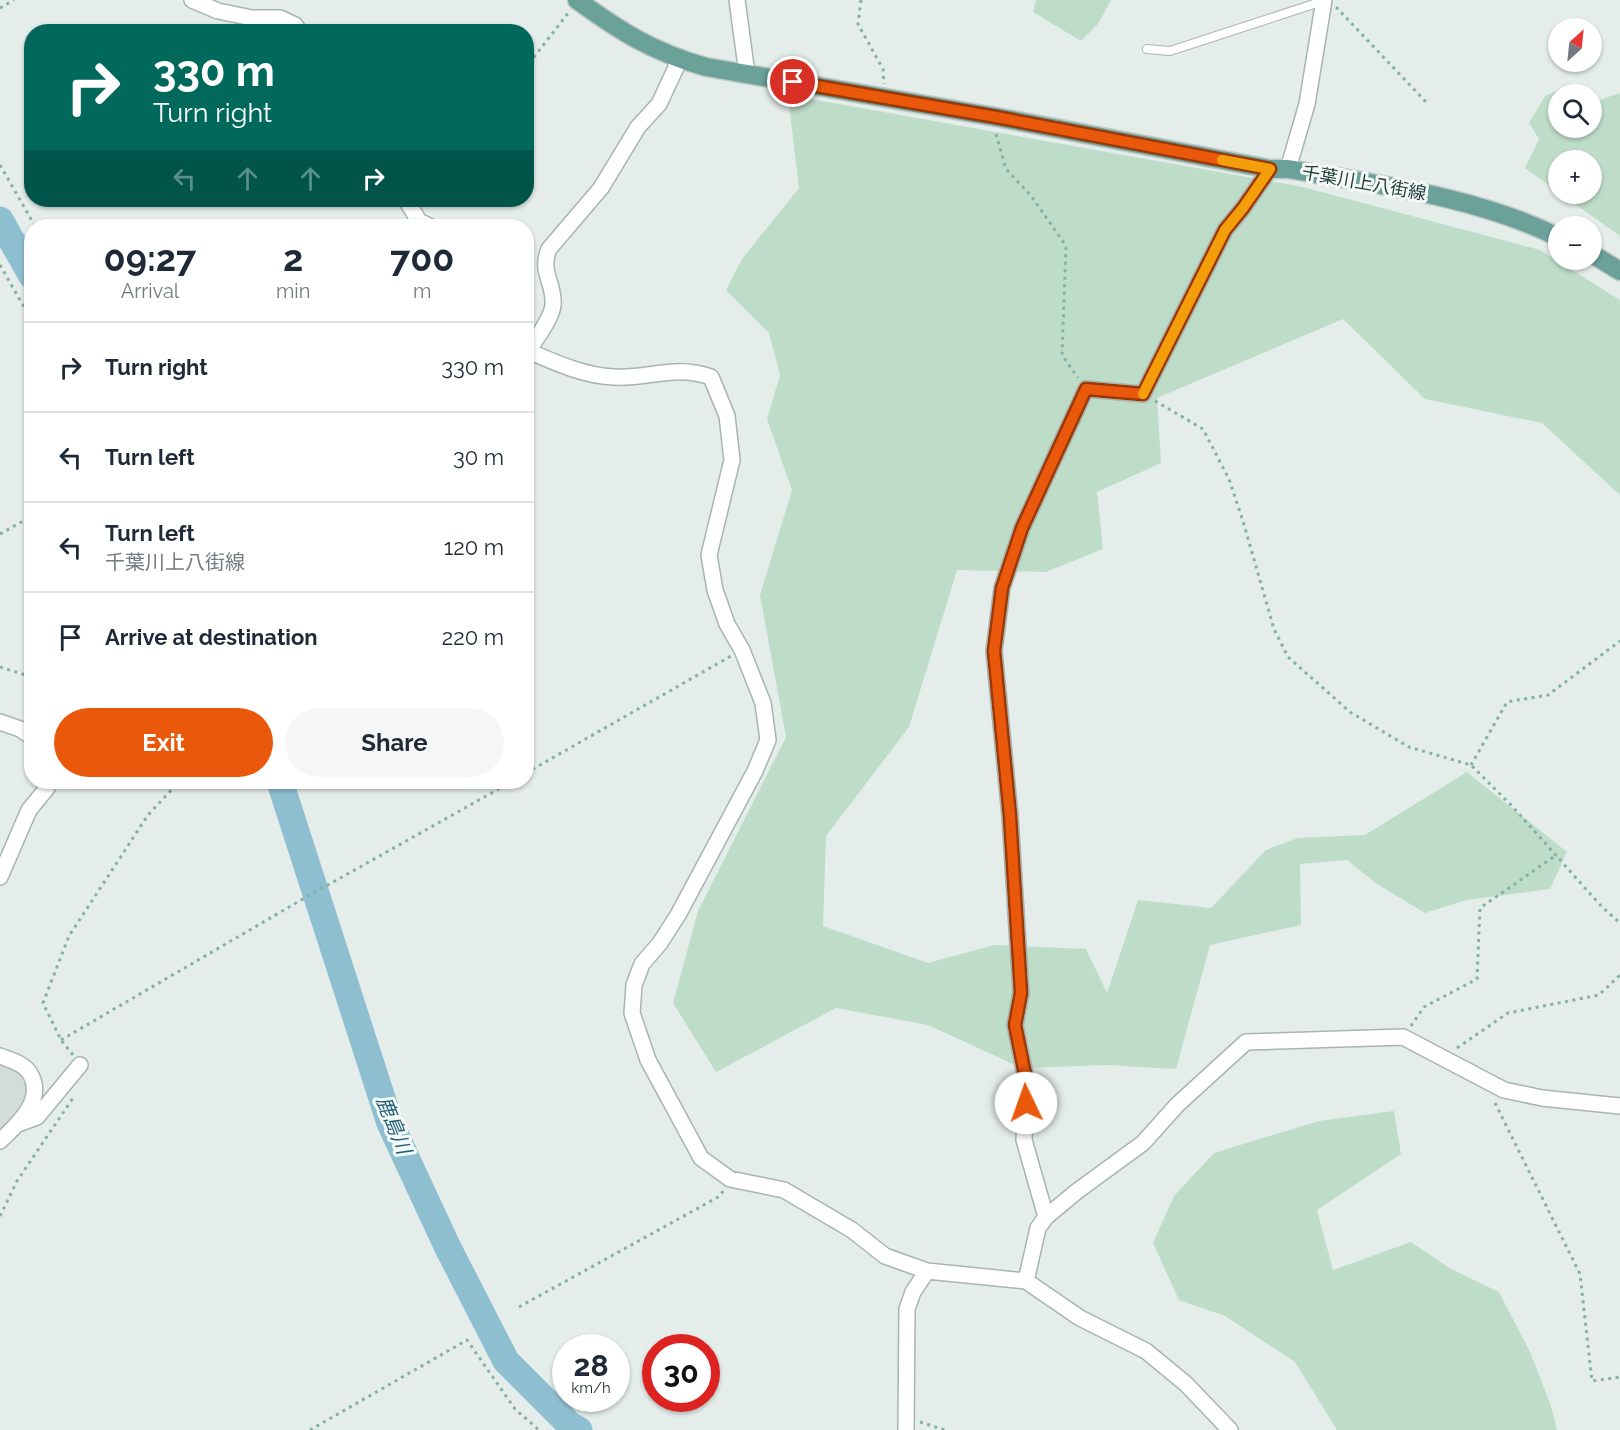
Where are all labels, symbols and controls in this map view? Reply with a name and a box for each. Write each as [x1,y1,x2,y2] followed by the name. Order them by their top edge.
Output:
[1548,18,1602,72] north arrow
[1548,18,1602,270] map controls
[153,47,275,96] text: 330 m
[54,48,132,126] icon: right
[767,56,818,107] pin
[776,65,809,98] icon: arrive
[1548,84,1602,138] button: search
[153,97,272,128] text: Turn right
[1548,150,1602,204] button: +
[1300,161,1428,204] street label: 千葉川上八街線
[168,162,201,195] icon: left
[231,162,264,195] icon: ahead
[294,162,327,195] icon: ahead
[357,162,390,195] icon: right
[1548,216,1602,270] button: −
[104,237,196,279] text: 09:27
[283,237,303,279] text: 2
[390,237,454,279] text: 700
[121,279,179,303] text: Arrival
[276,279,310,303] text: min
[413,279,431,303] text: m
[54,351,87,384] icon: right
[105,354,208,380] text: Turn right
[441,354,504,380] text: 330 m
[54,441,87,474] icon: left
[105,444,195,470] text: Turn left
[453,444,504,470] text: 30 m
[105,520,195,546] text: Turn left
[54,531,87,564] icon: left
[444,534,504,560] text: 120 m
[105,550,245,574] text: 千葉川上八街線
[54,621,87,654] icon: arrive
[105,624,318,650] text: Arrive at destination
[442,624,504,650] text: 220 m
[54,708,273,777] button: Exit
[285,708,504,777] button: Share
[994,1071,1058,1135] position arrow
[372,1093,417,1159] water label: 鹿島川
[642,1334,720,1412] speed limit sign: 30
[573,1348,609,1383] text: 28
[571,1379,611,1397] text: km/h

